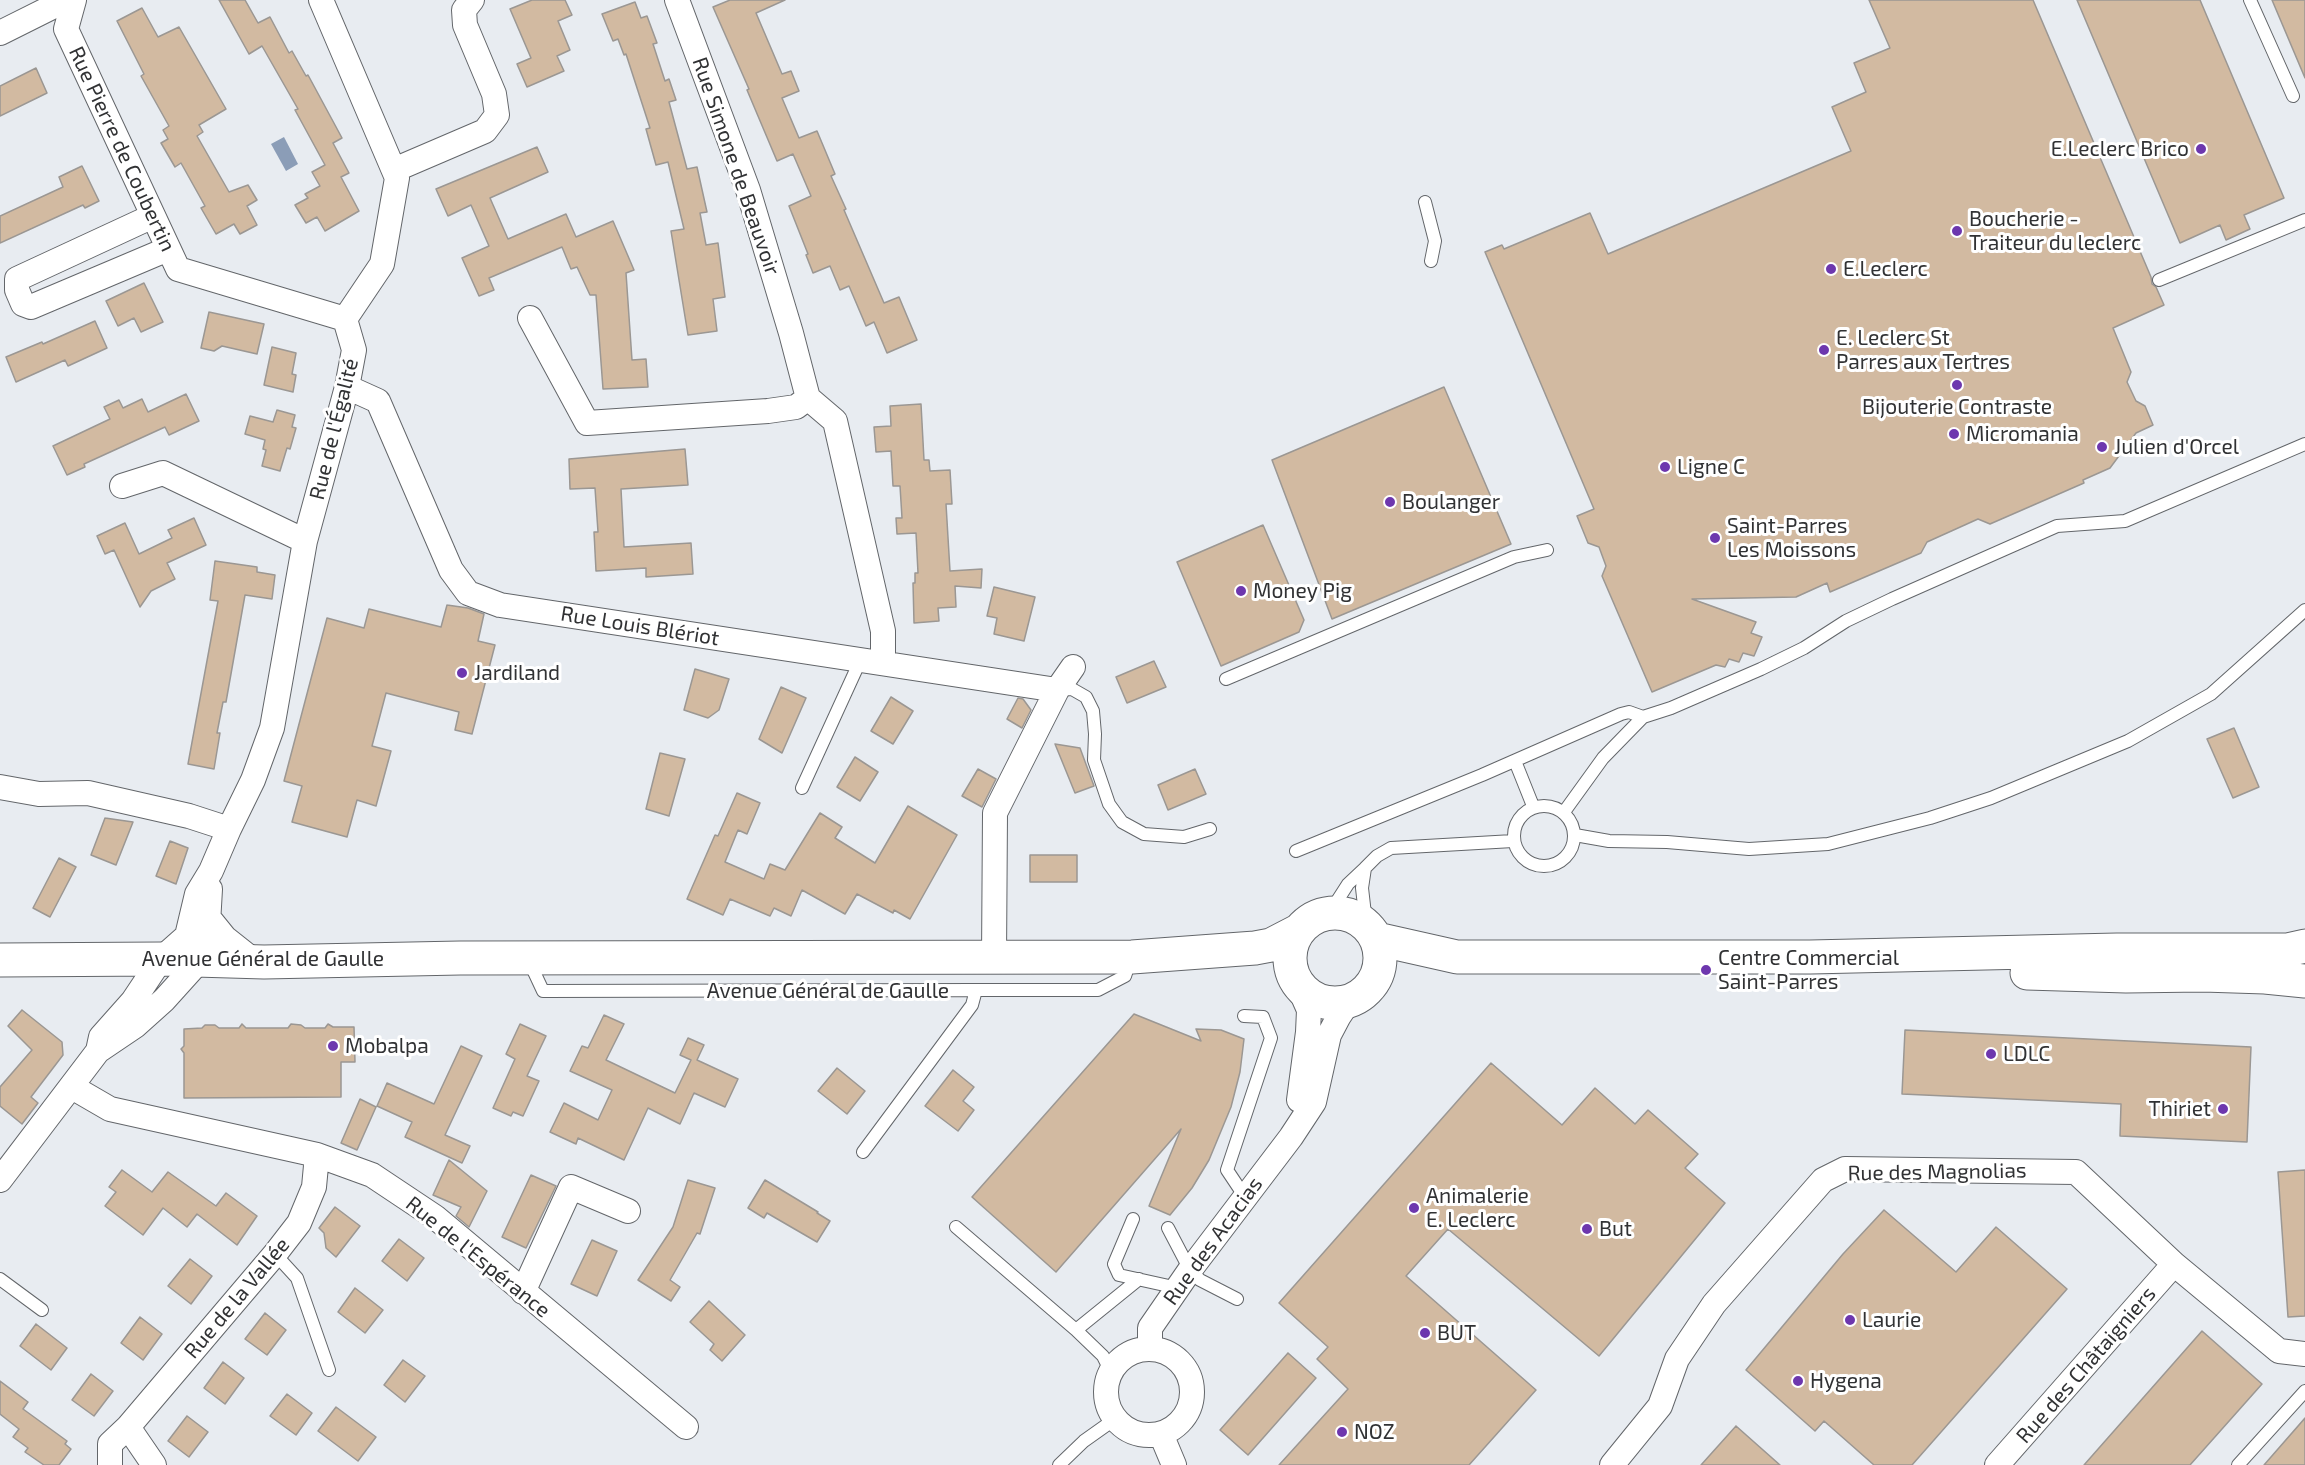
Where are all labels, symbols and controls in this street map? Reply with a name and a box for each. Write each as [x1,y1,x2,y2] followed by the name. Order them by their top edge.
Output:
[63,43,181,255] street label: Rue Pierre de Coubertin
[687,54,785,278] street label: Rue Simone de Beauvoir
[2051,136,2189,162] place label: E.Leclerc Brico
[2194,142,2208,156] marker: E.Leclerc Brico
[1969,206,2141,256] place label: Boucherie - Traiteur du leclerc
[1950,224,1964,238] marker: Boucherie - Traiteur du leclerc
[1843,256,1928,282] place label: E.Leclerc
[1824,262,1838,276] marker: E.Leclerc
[1836,325,2010,375] place label: E. Leclerc St Parres aux Tertres
[1817,343,1831,357] marker: E. Leclerc St Parres aux Tertres
[304,356,364,502] street label: Rue de l'Égalité
[1950,378,1964,392] marker: Bijouterie Contraste
[1862,394,2052,420] place label: Bijouterie Contraste
[1966,421,2079,447] place label: Micromania
[1947,427,1961,441] marker: Micromania
[2114,434,2239,460] place label: Julien d'Orcel
[2095,440,2109,454] marker: Julien d'Orcel
[1677,454,1745,480] place label: Ligne C
[1658,460,1672,474] marker: Ligne C
[1402,489,1500,515] place label: Boulanger
[1383,495,1397,509] marker: Boulanger
[1727,513,1856,563] place label: Saint-Parres Les Moissons
[1708,531,1722,545] marker: Saint-Parres Les Moissons
[1253,578,1352,604] place label: Money Pig
[1234,584,1248,598] marker: Money Pig
[559,601,721,651] street label: Rue Louis Blériot
[474,660,560,686] place label: Jardiland
[455,666,469,680] marker: Jardiland
[1718,945,1899,995] place label: Centre Commercial Saint-Parres
[142,946,384,972] street label: Avenue Général de Gaulle
[1699,963,1713,977] marker: Centre Commercial Saint-Parres
[707,978,949,1004] street label: Avenue Général de Gaulle
[345,1033,429,1059] place label: Mobalpa
[326,1039,340,1053] marker: Mobalpa
[2003,1041,2050,1067] place label: LDLC
[1984,1047,1998,1061] marker: LDLC
[2148,1096,2211,1122] place label: Thiriet
[2216,1102,2230,1116] marker: Thiriet
[1847,1158,2027,1186] street label: Rue des Magnolias
[1158,1172,1268,1310] street label: Rue des Acacias
[1426,1183,1529,1233] place label: Animalerie E. Leclerc
[401,1191,555,1323] street label: Rue de l'Espérance
[1407,1201,1421,1215] marker: Animalerie E. Leclerc
[1599,1216,1632,1242] place label: But
[1580,1222,1594,1236] marker: But
[179,1232,295,1364] street label: Rue de la Vallée
[2011,1281,2161,1449] street label: Rue des Châtaigniers
[1862,1307,1921,1333] place label: Laurie
[1843,1313,1857,1327] marker: Laurie
[1437,1320,1476,1346] place label: BUT
[1418,1326,1432,1340] marker: BUT
[1810,1368,1882,1394] place label: Hygena
[1791,1374,1805,1388] marker: Hygena
[1354,1419,1395,1445] place label: NOZ
[1335,1425,1349,1439] marker: NOZ

